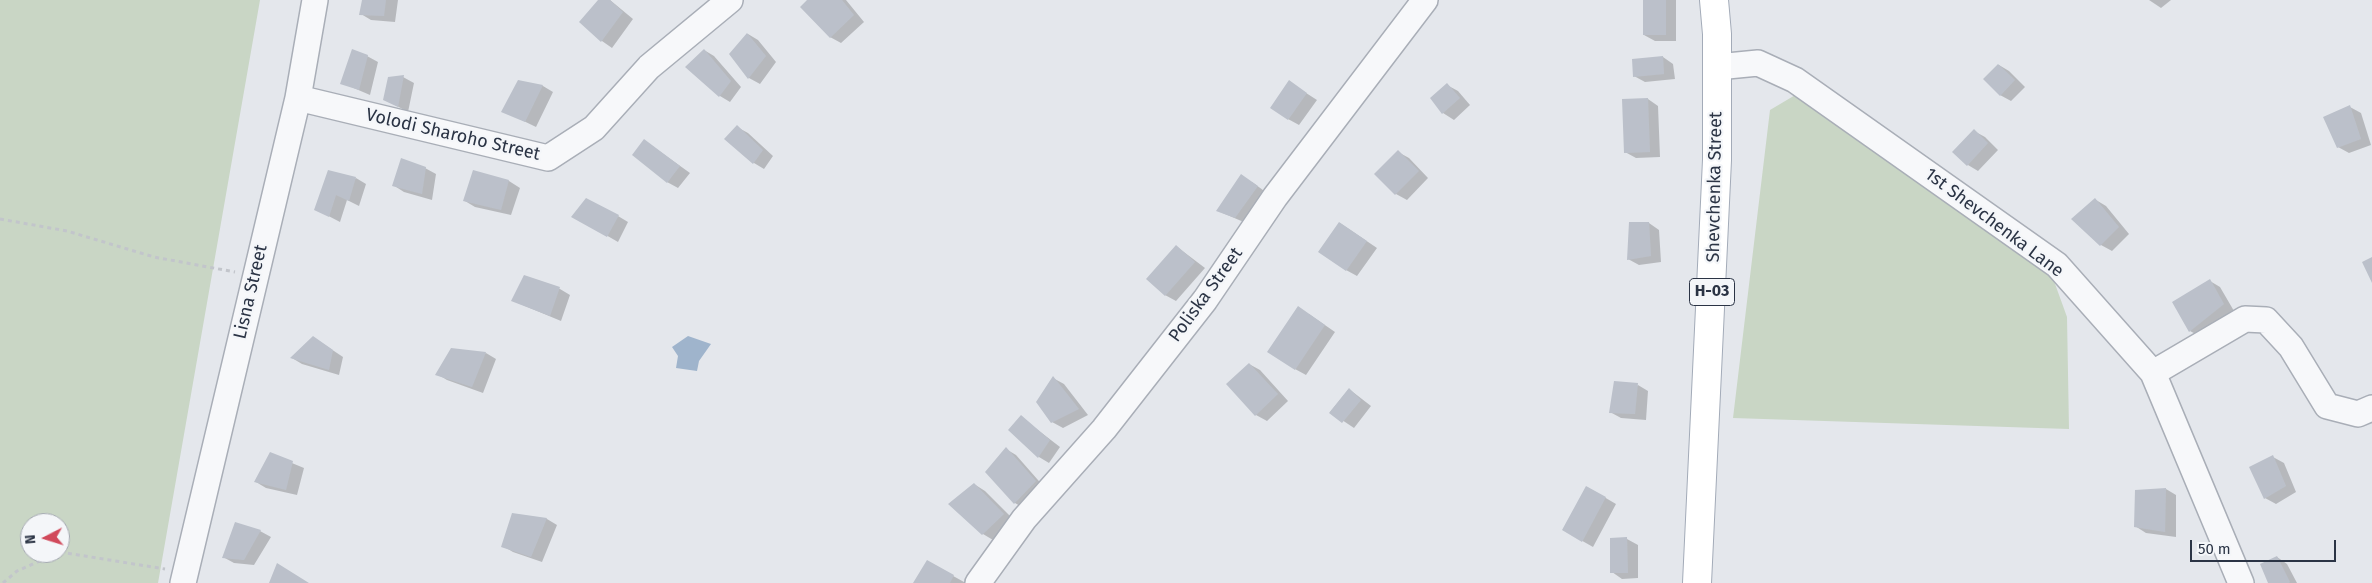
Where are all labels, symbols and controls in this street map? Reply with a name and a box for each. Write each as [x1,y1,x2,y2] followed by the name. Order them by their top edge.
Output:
[364,104,542,166] street label: Volodi Sharoho Street
[1703,111,1727,263] street label: Shevchenka Street
[1920,164,2068,282] street label: 1st Shevchenka Lane
[230,243,272,341] street label: Lisna Street
[1164,244,1248,346] street label: Poliska Street
[1690,278,1734,306] road number: Н-03
[20,513,70,563] north arrow
[2192,530,2338,562] scale bar
[22,534,39,545] text: N
[2198,540,2231,558] text: 50 m

